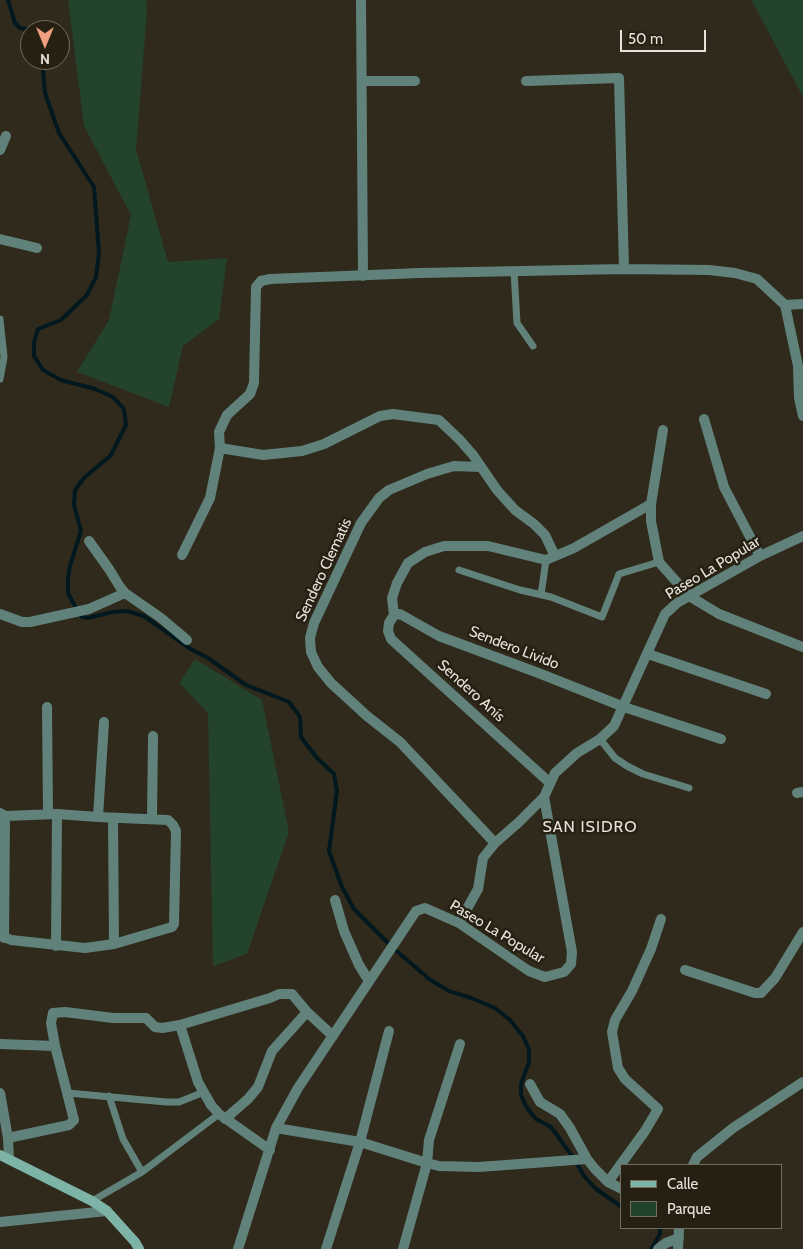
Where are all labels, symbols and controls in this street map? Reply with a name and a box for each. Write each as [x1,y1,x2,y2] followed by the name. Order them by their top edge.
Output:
[20,20,70,70] north arrow
[623,20,709,52] scale bar
[628,30,663,48] text: 50 m
[40,50,50,68] text: N
[292,515,356,625] street label: Sendero Clematis
[662,533,764,603] street label: Paseo La Popular
[467,623,561,673] street label: Sendero Livido
[434,656,508,726] street label: Sendero Anís
[541,817,639,837] district label: SAN ISIDRO
[446,897,548,967] street label: Paseo La Popular
[620,1164,783,1229] legend
[667,1175,698,1193] text: Calle
[667,1200,711,1218] text: Parque

